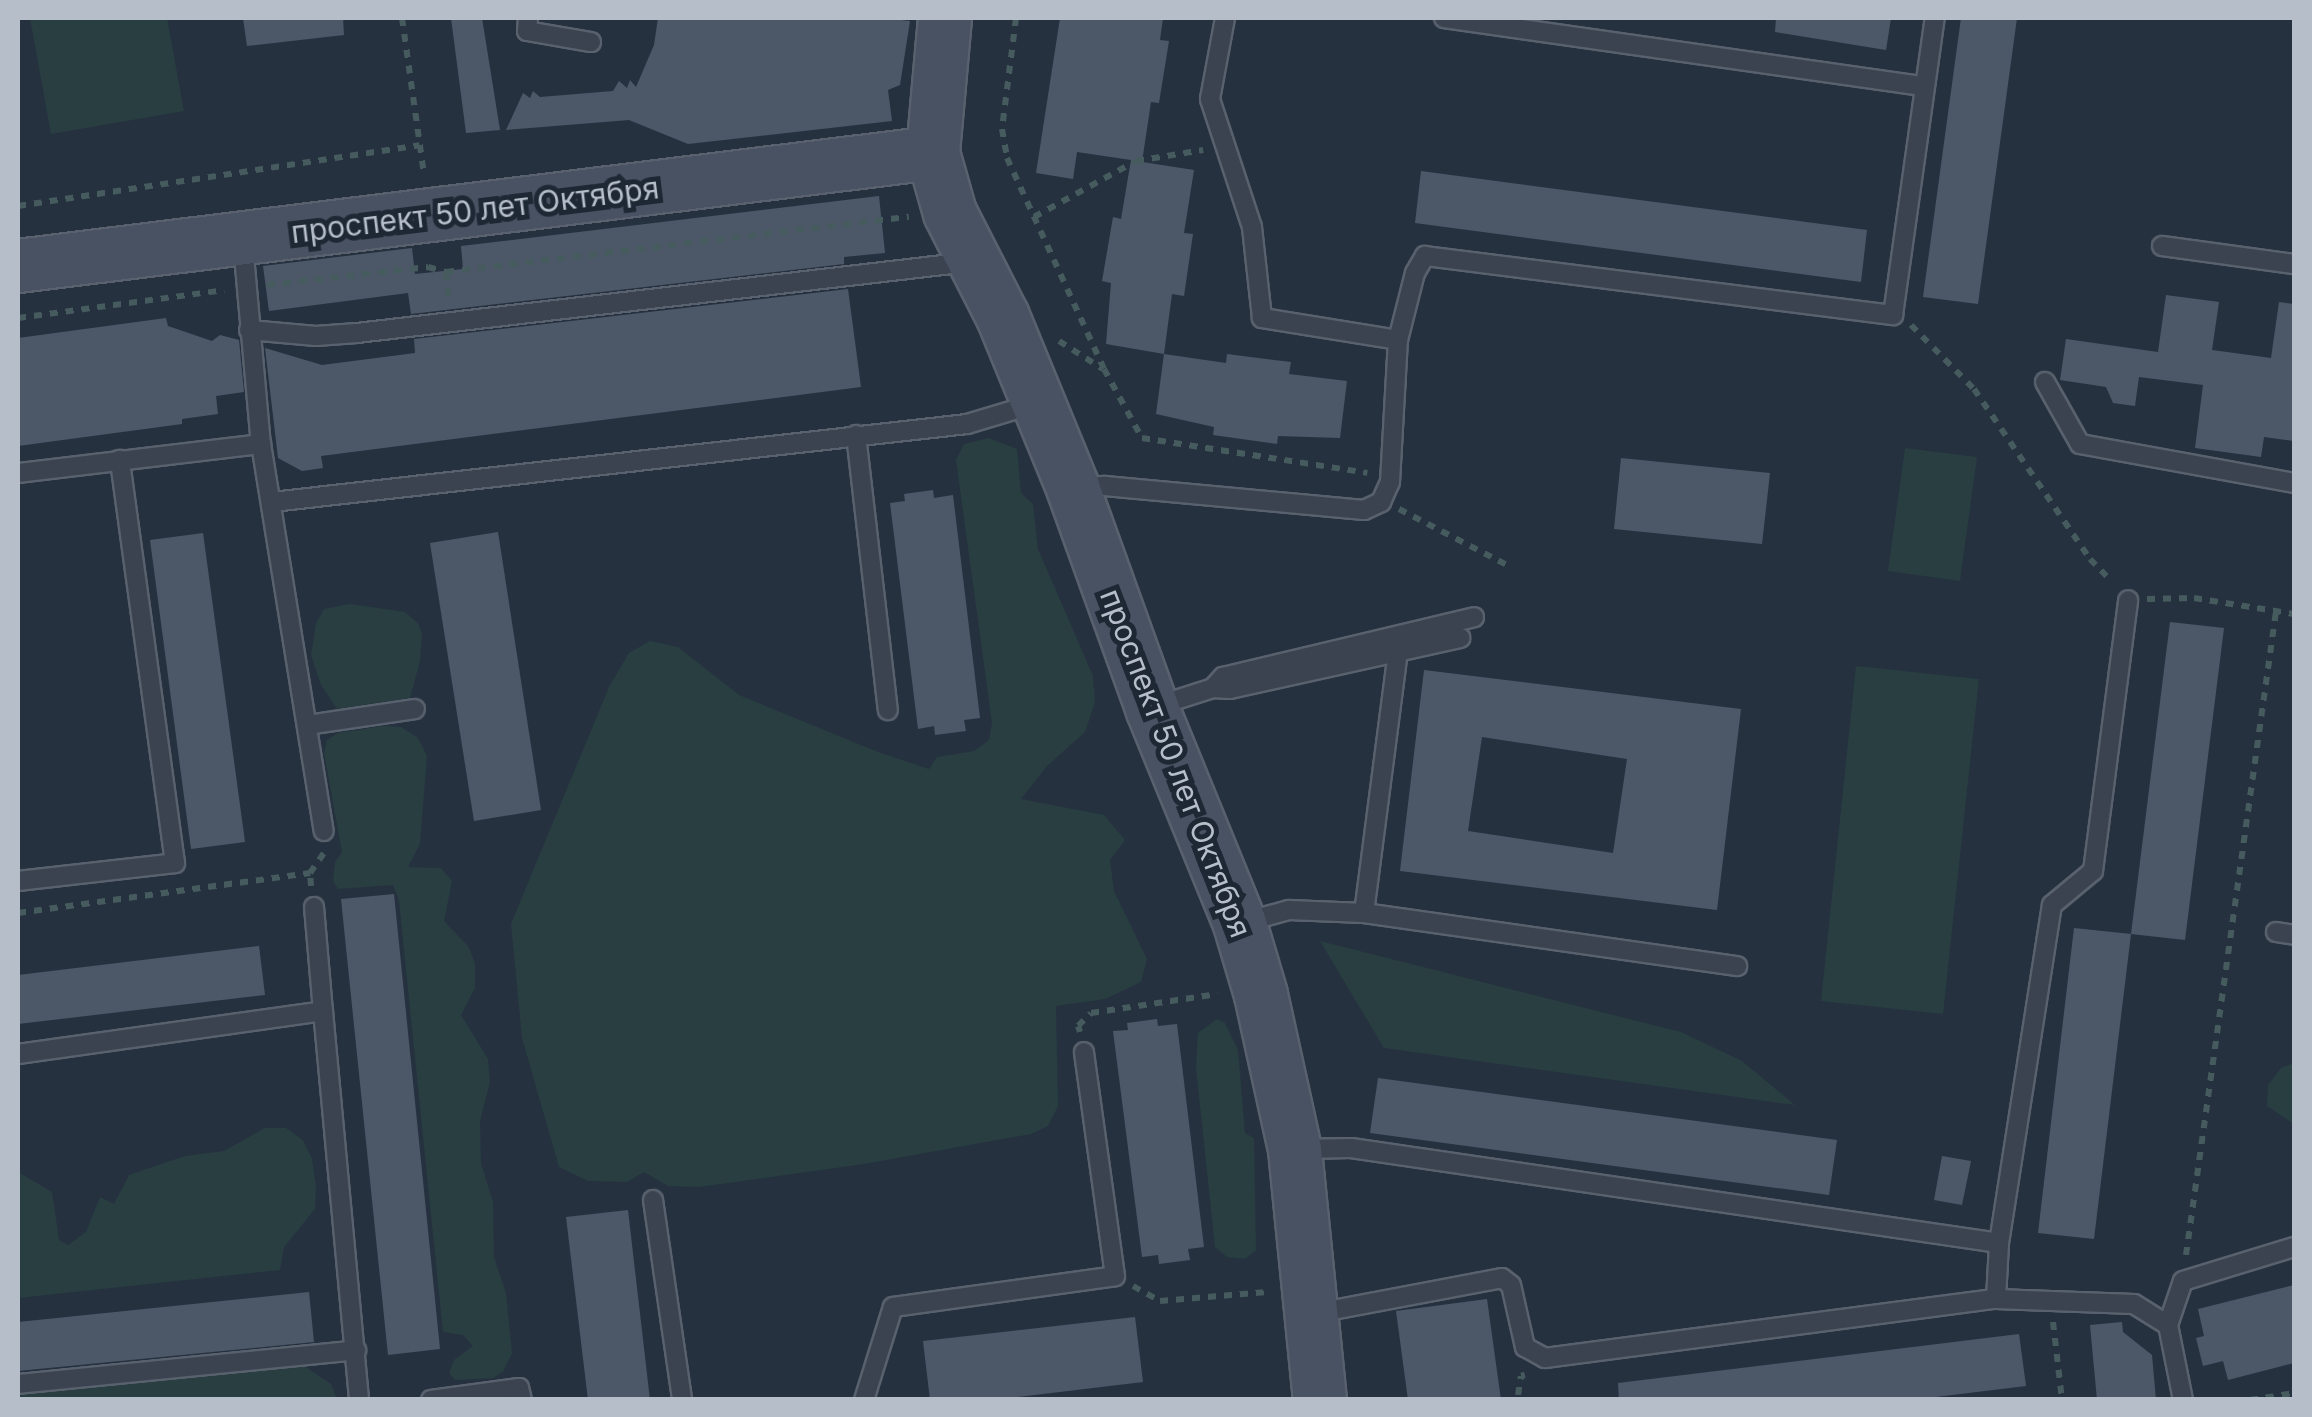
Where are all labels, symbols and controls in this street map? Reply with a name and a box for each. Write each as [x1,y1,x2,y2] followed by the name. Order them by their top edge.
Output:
[289,170,661,250] street label: проспект 50 лет Октября
[1093,584,1259,942] street label: проспект 50 лет Октября

